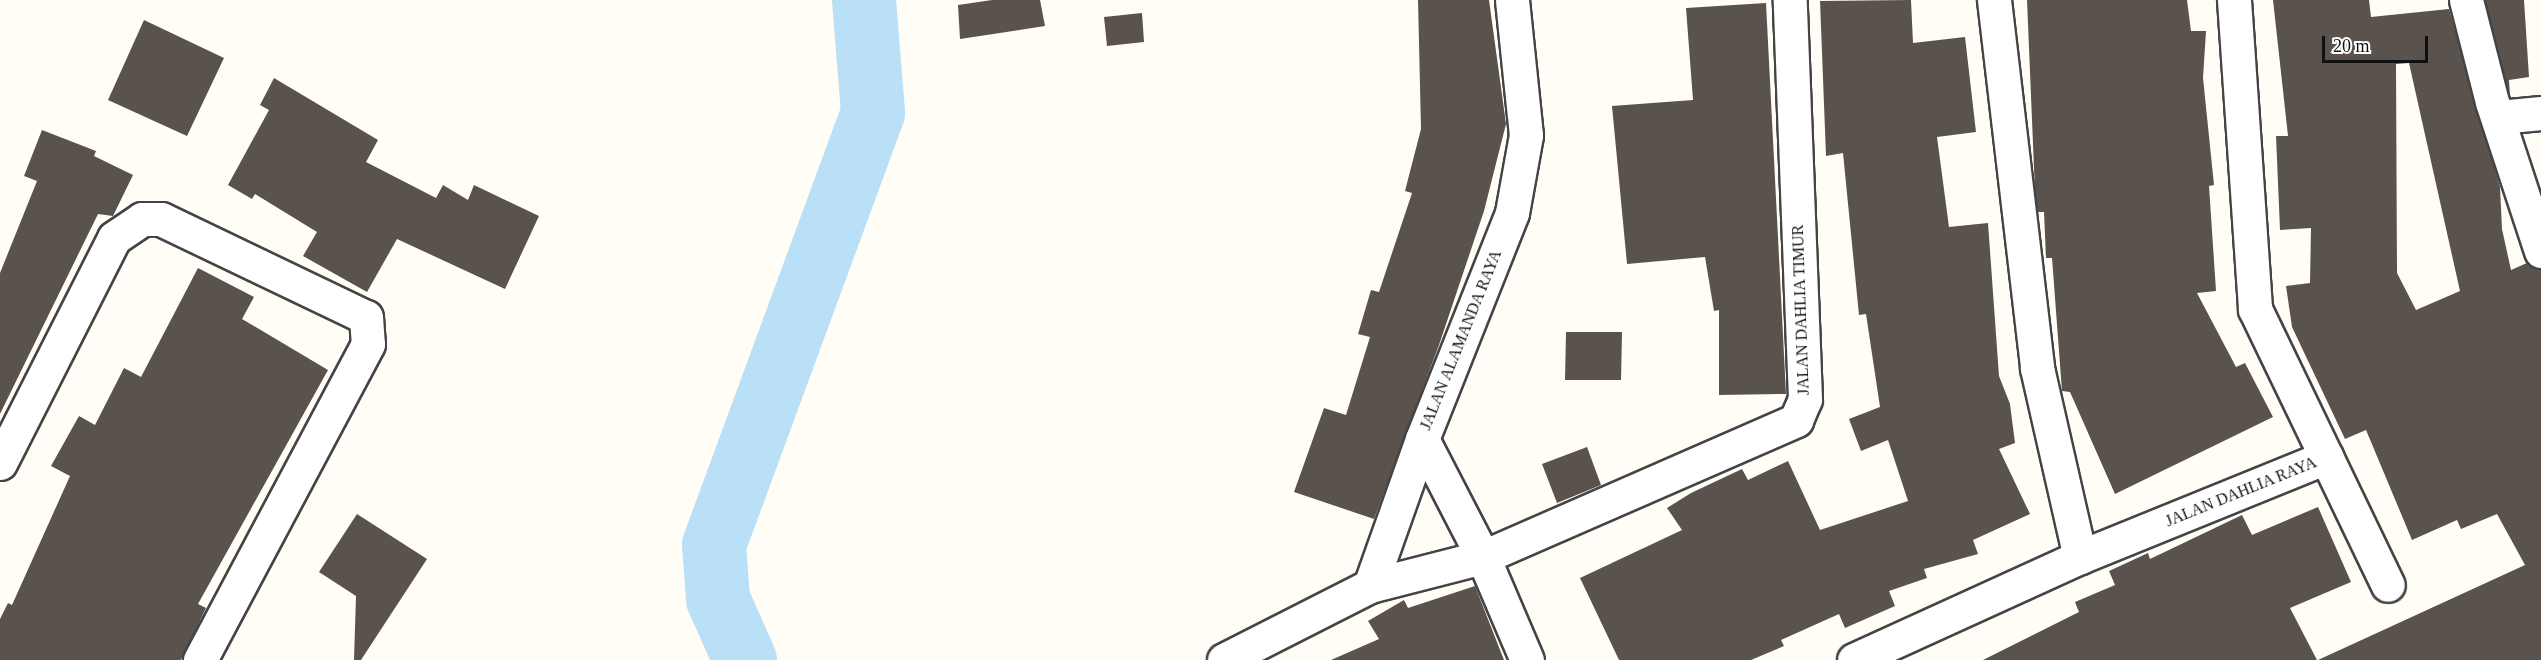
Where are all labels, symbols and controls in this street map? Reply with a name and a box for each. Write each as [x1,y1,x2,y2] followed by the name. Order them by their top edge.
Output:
[2325,24,2432,62] scale bar
[2333,36,2370,56] text: 20 m
[1788,224,1814,396] street label: JALAN DAHLIA TIMUR
[1416,246,1506,434] street label: JALAN ALAMANDA RAYA
[2162,453,2320,531] street label: JALAN DAHLIA RAYA

